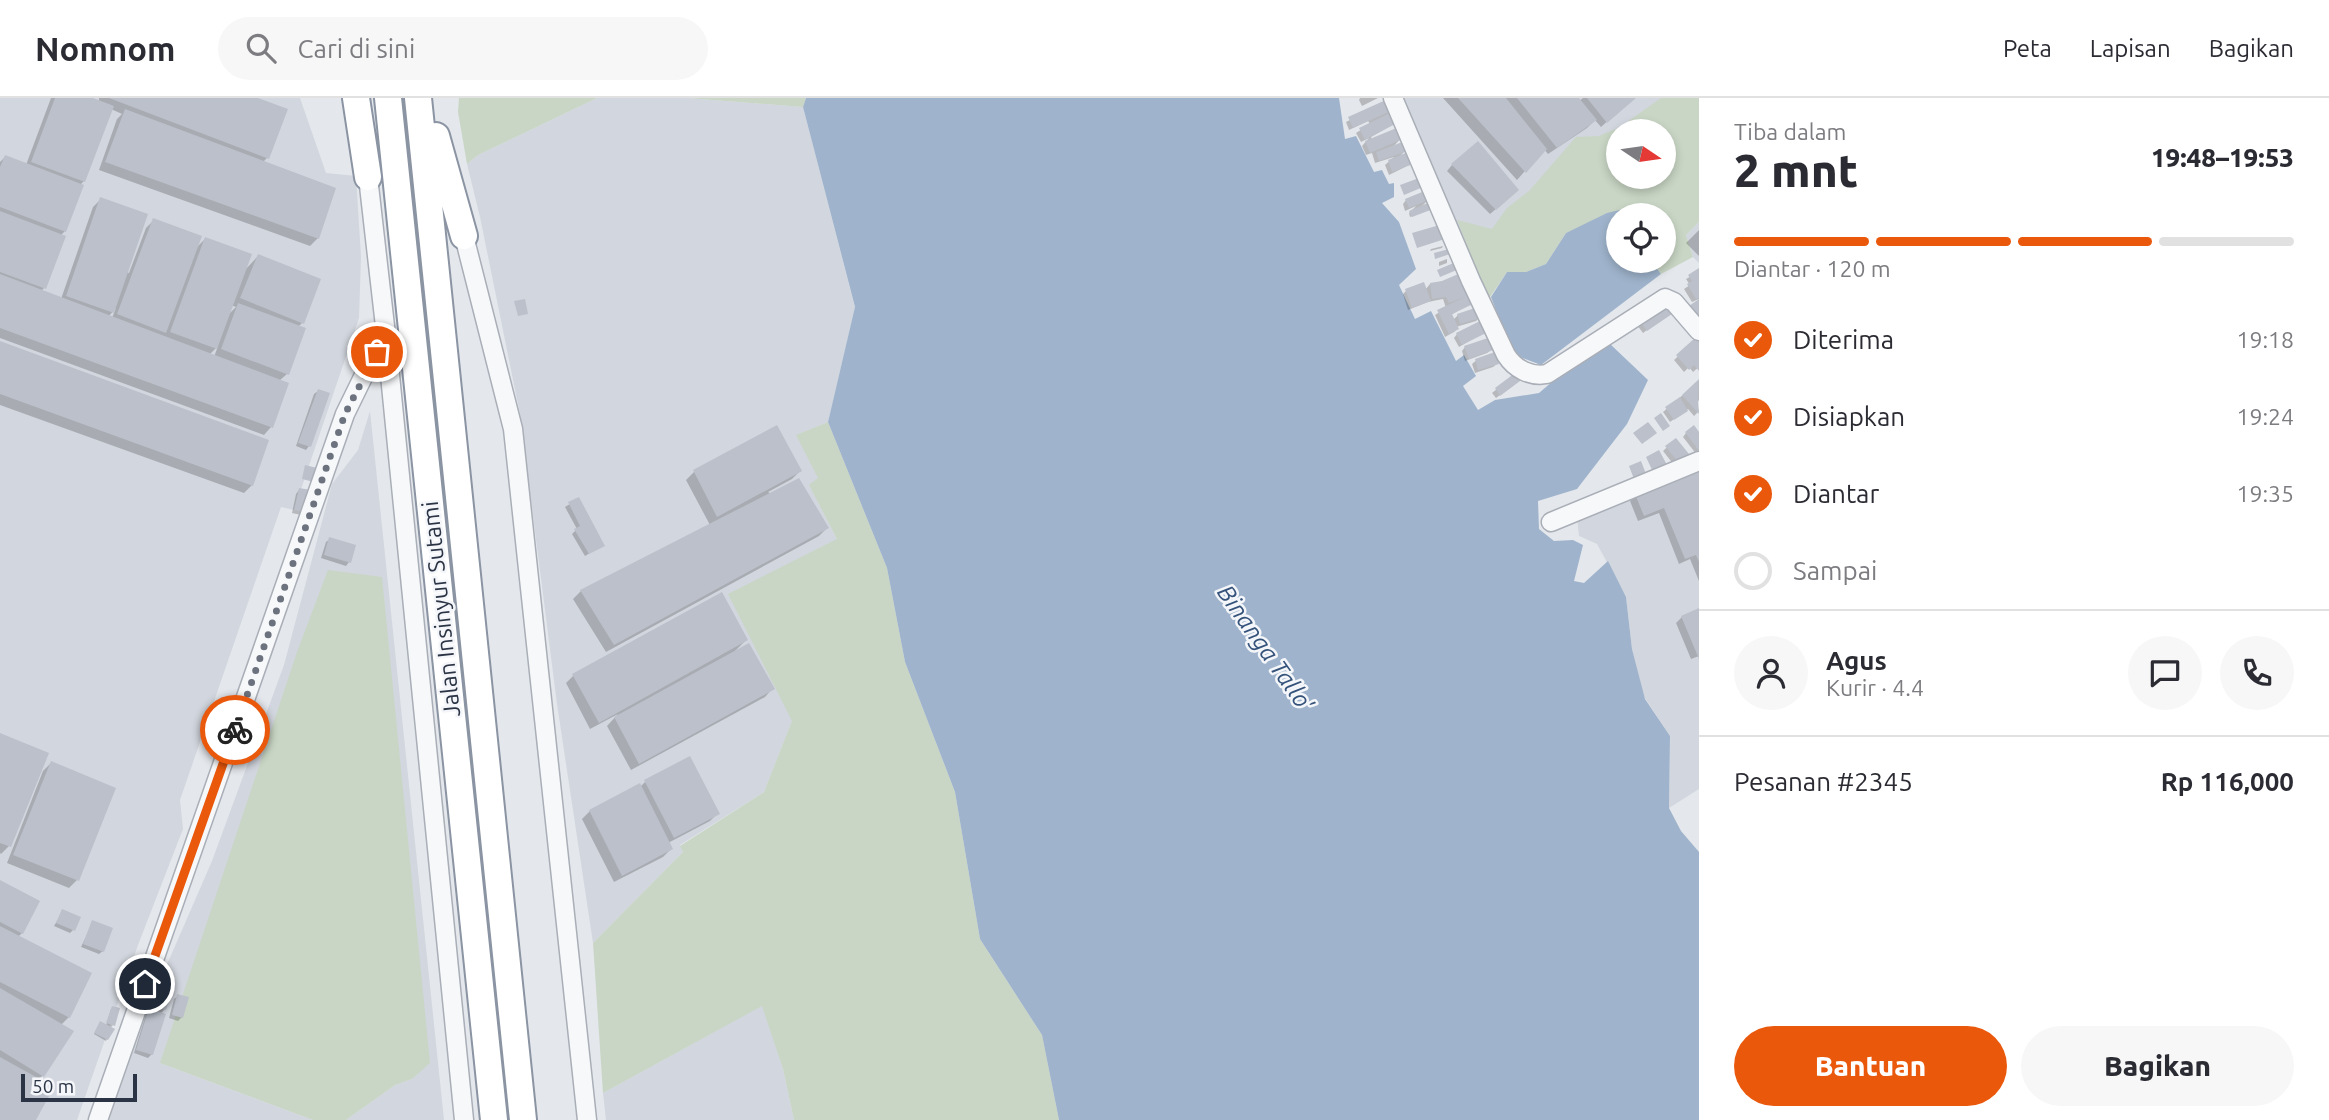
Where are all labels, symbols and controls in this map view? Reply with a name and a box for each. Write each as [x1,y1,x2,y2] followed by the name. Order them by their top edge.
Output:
[218,17,708,80] search box
[242,29,280,67] icon: search
[35,30,176,67] text: Nomnom
[298,34,415,63] text: Cari di sini
[2003,35,2052,62] text: Peta
[2090,35,2171,62] text: Lapisan
[2209,35,2294,62] text: Bagikan
[1606,119,1676,189] north arrow
[1606,119,1676,273] map controls
[1734,119,1846,144] text: Tiba dalam
[2151,143,2294,172] text: 19:48–19:53
[1734,144,1858,196] text: 2 mnt
[1606,203,1676,273] button: locate
[1734,256,1891,281] text: Diantar · 120 m
[1734,321,1772,359] icon: check
[347,322,407,382] pin
[1793,325,1894,354] text: Diterima
[2236,327,2294,352] text: 19:18
[358,333,396,371] icon: bag
[1734,398,1772,436] icon: check
[1793,402,1905,431] text: Disiapkan
[2236,404,2294,429] text: 19:24
[1734,475,1772,513] icon: check
[1793,479,1879,508] text: Diantar
[2236,481,2294,506] text: 19:35
[417,500,464,718] street label: Jalan Insinyur Sutami
[1793,556,1877,585] text: Sampai
[1212,580,1320,717] water label: Binanga Tallo'
[1734,636,1808,710] button: person
[2128,636,2202,710] button: chat
[2220,636,2294,710] button: phone
[1826,646,1887,675] text: Agus
[1826,675,1924,700] text: Kurir · 4.4
[200,695,270,765] courier
[216,711,254,749] icon: bike
[1734,767,1913,796] text: Pesanan #2345
[2161,767,2294,796] text: Rp 116,000
[115,954,175,1014] pin
[126,965,164,1003] icon: home
[1734,1026,2007,1106] button: Bantuan
[2021,1026,2294,1106] button: Bagikan
[21,1071,136,1103] scale bar
[32,1075,74,1097] text: 50 m

